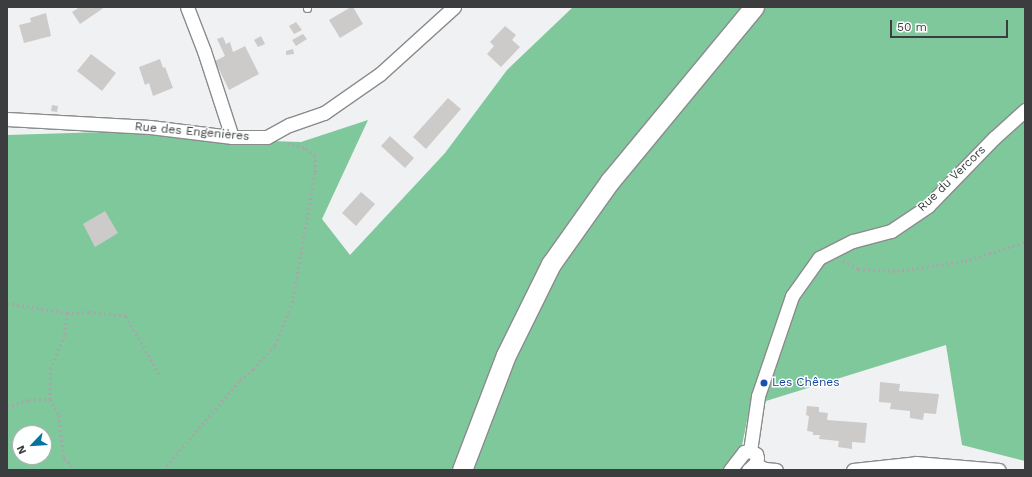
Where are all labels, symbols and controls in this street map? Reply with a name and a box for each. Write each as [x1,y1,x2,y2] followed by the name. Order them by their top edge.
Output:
[892,12,1010,38] scale bar
[897,20,927,34] text: 50 m
[134,120,250,144] street label: Rue des Engenières
[915,143,989,215] street label: Rue du Vercors
[772,376,840,390] place label: Les Chênes
[759,378,769,388] marker: Les Chênes
[12,425,52,465] north arrow
[14,443,29,456] text: N

